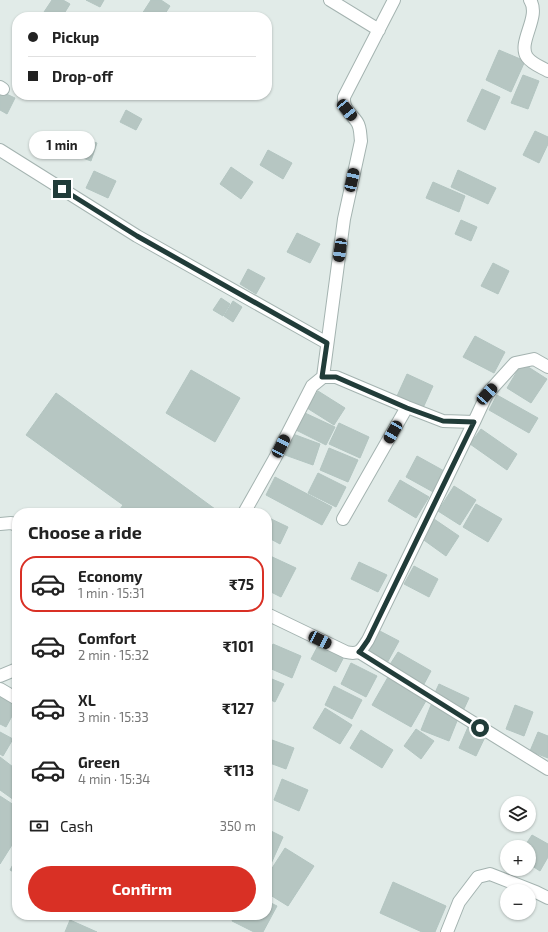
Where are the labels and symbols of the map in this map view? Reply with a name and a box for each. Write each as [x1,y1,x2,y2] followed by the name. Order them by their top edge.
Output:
[335,97,359,123] car
[29,131,95,159] callout: 1 min
[344,167,360,193] car
[53,180,71,198] route end
[332,237,348,263] car
[475,381,499,407] car
[382,419,404,445] car
[270,433,292,459] car
[307,629,333,651] car
[471,719,489,737] route start

